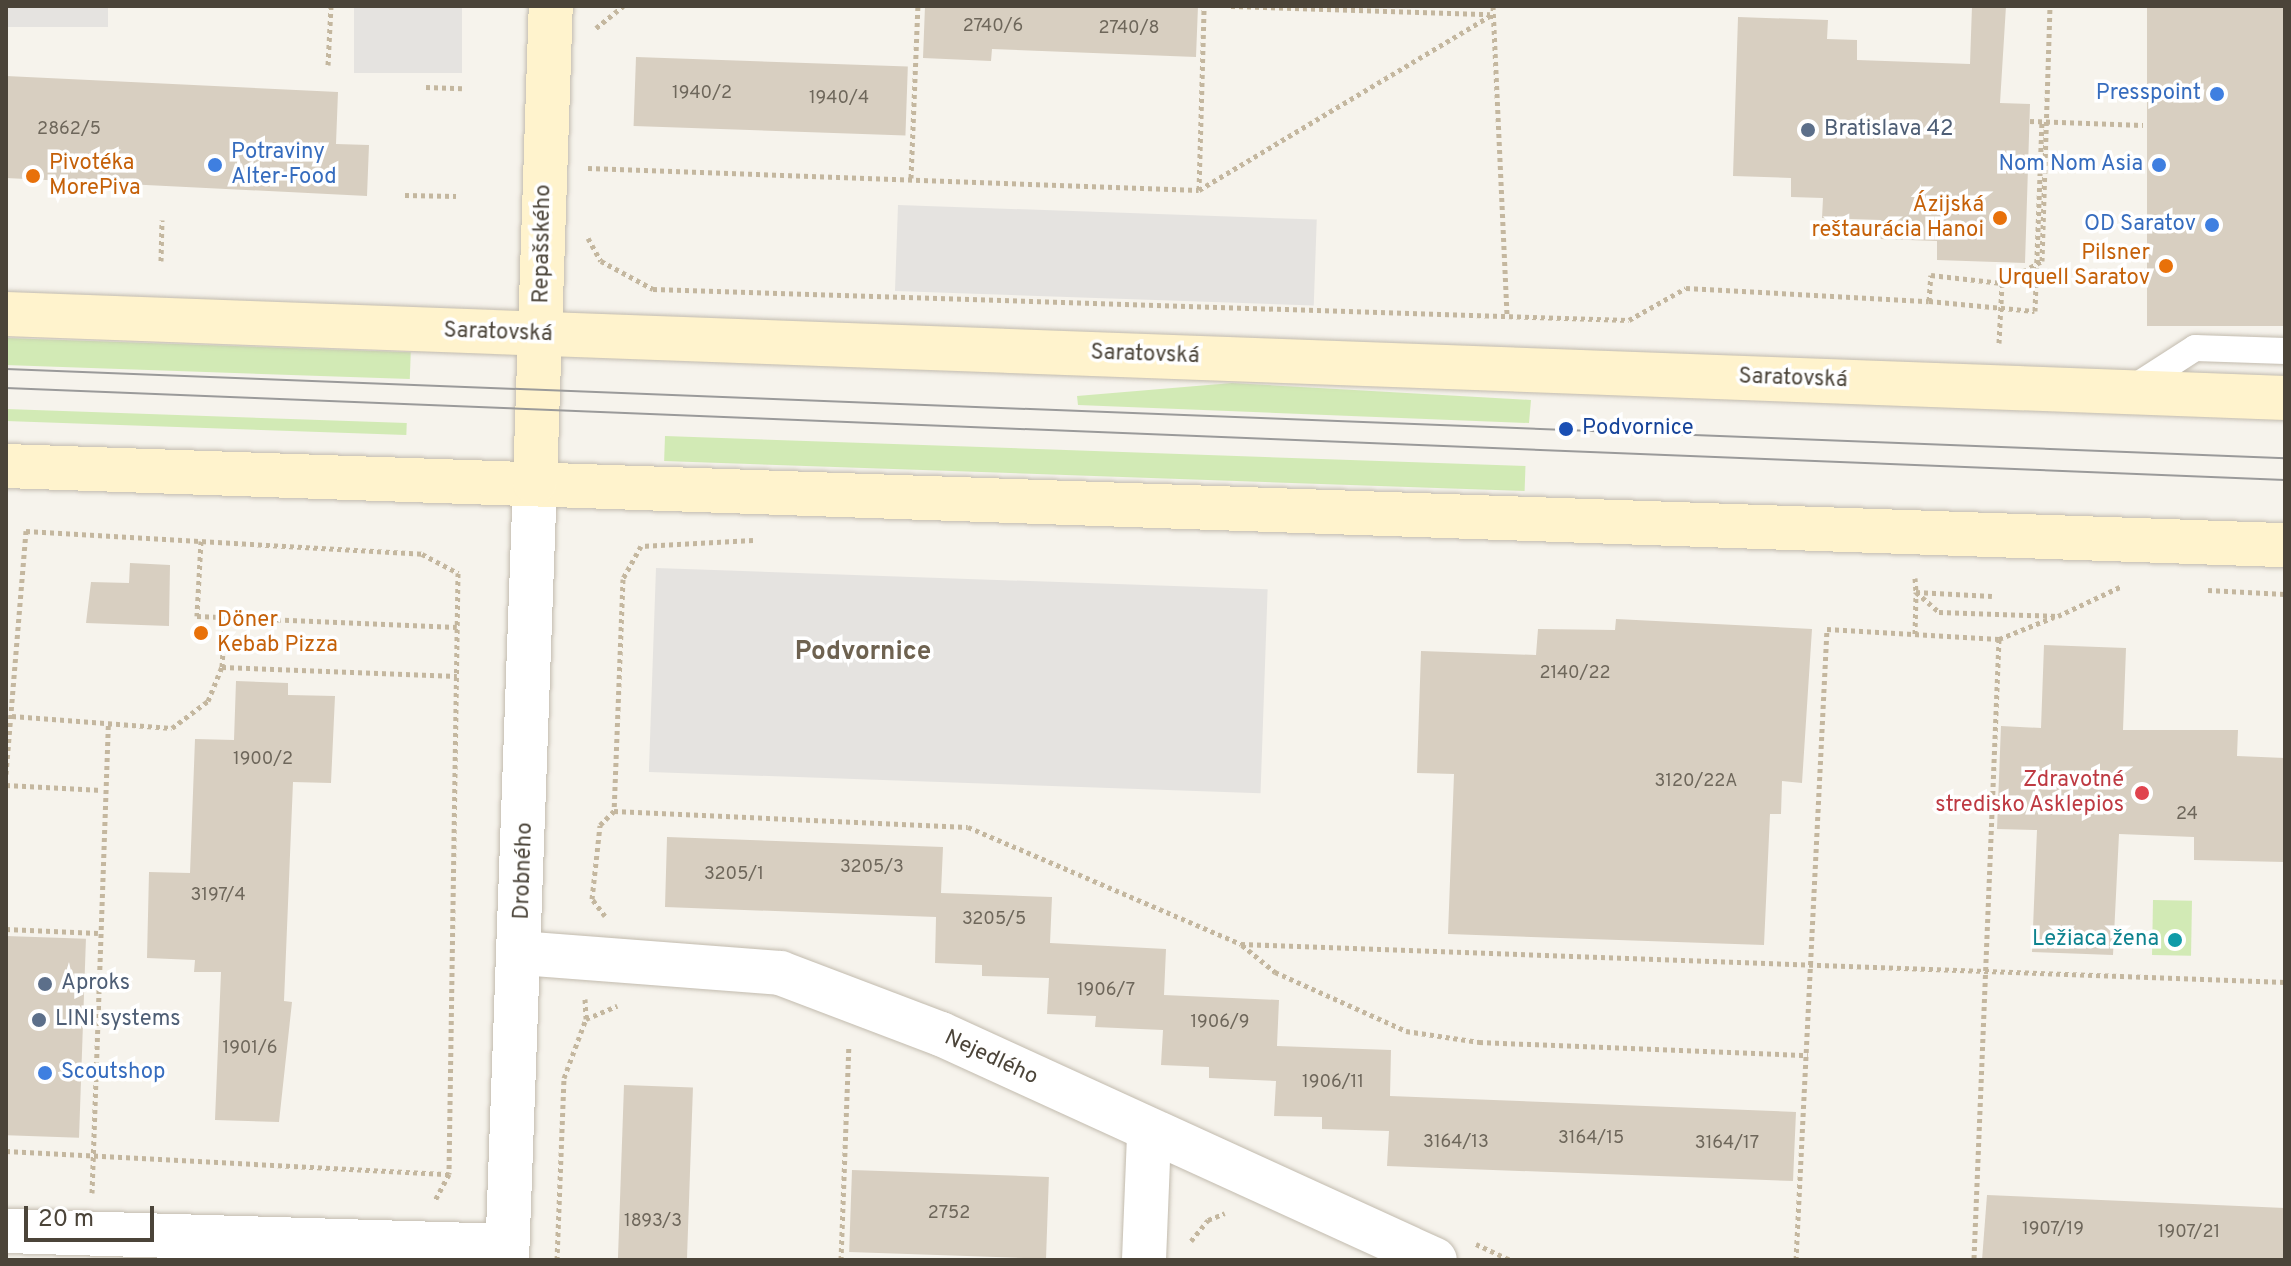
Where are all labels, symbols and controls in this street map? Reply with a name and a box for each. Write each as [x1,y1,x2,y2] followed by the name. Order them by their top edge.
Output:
[963,16,1023,38] house number: 2740/6
[1099,18,1159,40] house number: 2740/8
[2096,81,2201,107] place label: Presspoint
[672,83,732,105] house number: 1940/2
[2208,85,2226,103] marker: Presspoint
[809,88,869,110] house number: 1940/4
[1824,117,1954,143] place label: Bratislava 42
[37,119,101,141] house number: 2862/5
[1799,121,1817,139] marker: Bratislava 42
[231,139,337,190] place label: Potraviny Alter-Food
[49,150,141,202] place label: Pivotéka MorePiva
[1998,152,2143,178] place label: Nom Nom Asia
[206,156,224,174] marker: Potraviny Alter-Food
[2150,156,2168,174] marker: Nom Nom Asia
[24,167,42,185] marker: Pivotéka MorePiva
[529,184,557,304] street label: Repašského
[1811,192,1984,244] place label: Ázijská reštaurácia Hanoi
[1991,209,2009,227] marker: Ázijská reštaurácia Hanoi
[2084,212,2196,238] place label: OD Saratov
[2203,216,2221,234] marker: OD Saratov
[1998,240,2150,292] place label: Pilsner Urquell Saratov
[2157,257,2175,275] marker: Pilsner Urquell Saratov
[443,318,553,348] street label: Saratovská
[1090,340,1200,370] street label: Saratovská
[1738,364,1848,394] street label: Saratovská
[1582,416,1694,442] place label: Podvornice
[1557,420,1575,438] marker: Podvornice
[217,607,338,658] place label: Döner Kebab Pizza
[192,624,210,642] marker: Döner Kebab Pizza
[795,637,931,669] district label: Podvornice
[1540,663,1610,685] house number: 2140/22
[233,749,293,771] house number: 1900/2
[1934,767,2124,818] place label: Zdravotné stredisko Asklepios
[1654,771,1738,793] house number: 3120/22A
[2131,782,2153,804] marker: Zdravotné stredisko Asklepios
[2176,804,2198,826] house number: 24
[509,822,539,920] street label: Drobného
[840,857,904,879] house number: 3205/3
[704,864,764,886] house number: 3205/1
[190,885,246,907] house number: 3197/4
[962,909,1026,931] house number: 3205/5
[2032,927,2159,953] place label: Ležiaca žena
[2166,931,2184,949] marker: Ležiaca žena
[61,971,130,997] place label: Aproks
[36,975,54,993] marker: Aproks
[1077,980,1135,1002] house number: 1906/7
[55,1007,181,1033] place label: LINI systems
[30,1011,48,1029] marker: LINI systems
[1190,1012,1250,1034] house number: 1906/9
[940,1025,1042,1091] street label: Nejedlého
[222,1038,278,1060] house number: 1901/6
[61,1060,165,1086] place label: Scoutshop
[36,1064,54,1082] marker: Scoutshop
[1302,1072,1364,1094] house number: 1906/11
[1558,1128,1624,1150] house number: 3164/15
[1423,1132,1489,1154] house number: 3164/13
[1695,1133,1759,1155] house number: 3164/17
[28,1190,158,1240] scale bar
[928,1203,970,1225] house number: 2752
[38,1205,94,1235] text: 20 m
[624,1211,682,1233] house number: 1893/3
[2022,1219,2084,1241] house number: 1907/19
[2158,1222,2220,1244] house number: 1907/21

